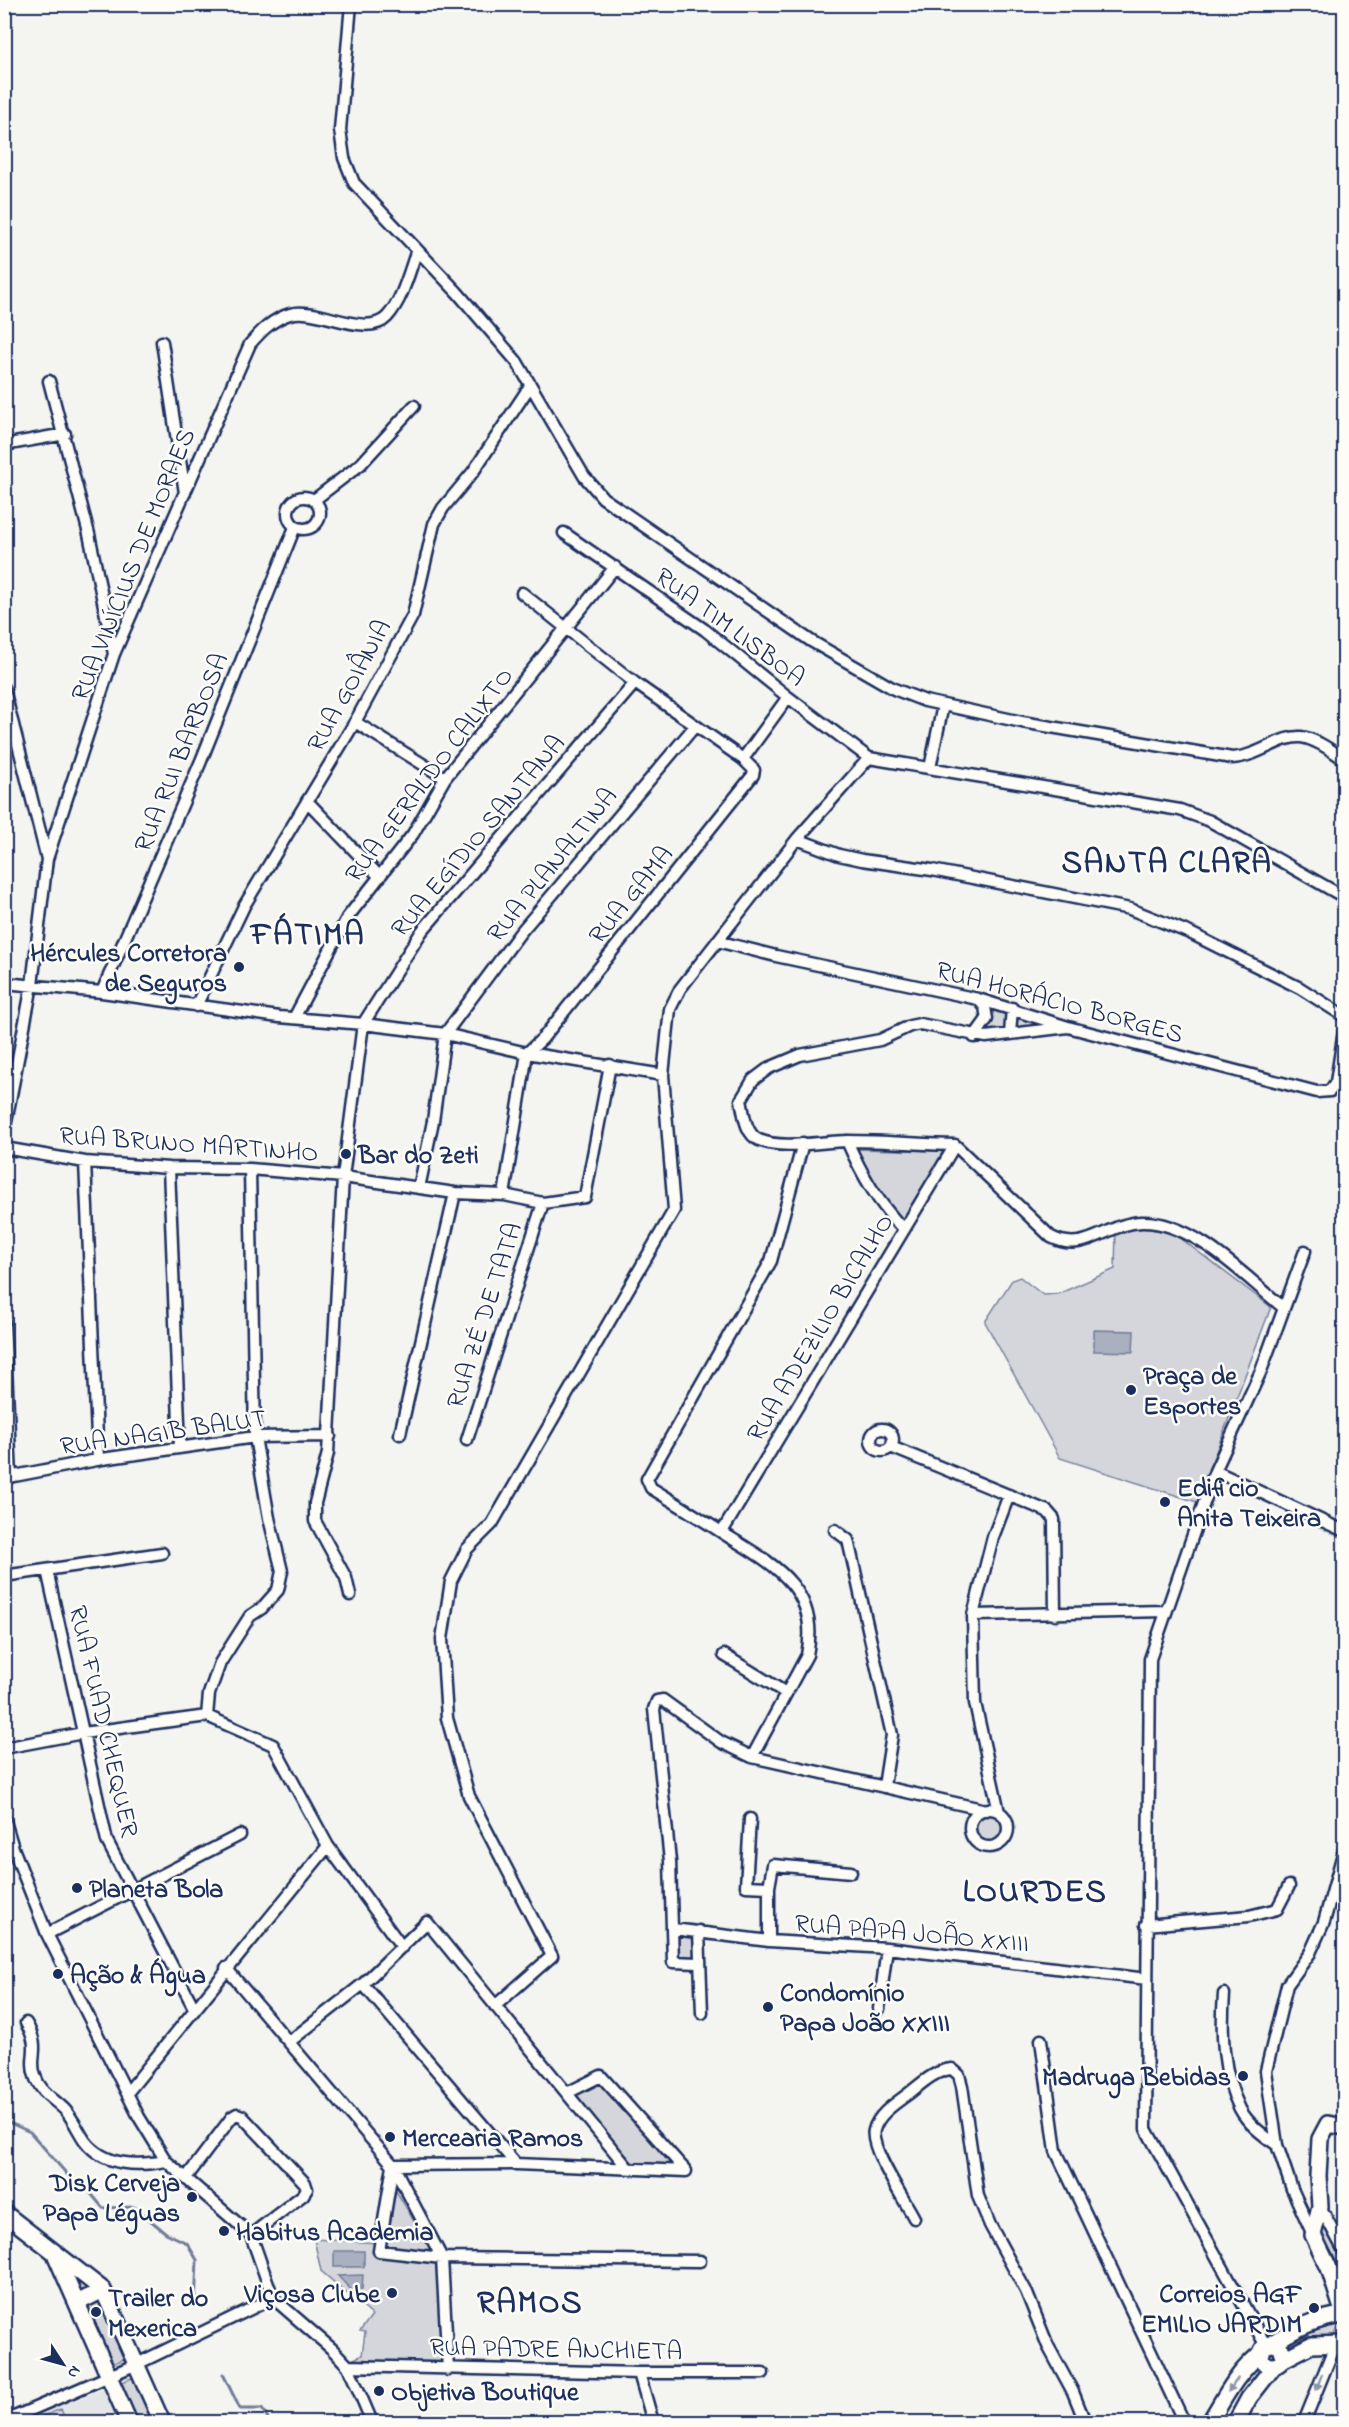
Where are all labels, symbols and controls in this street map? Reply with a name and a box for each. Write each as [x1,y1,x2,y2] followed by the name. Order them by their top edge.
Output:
[63,423,207,707] street label: RUA VINÍCIUS DE MORAES
[646,559,812,698] street label: RUA TIM LISBOA
[298,613,403,760] street label: RUA GOIÂNIA
[125,648,240,858] street label: RUA RUI BARBOSA
[337,660,524,891] street label: RUA GERALDO CALIXTO
[383,727,576,947] street label: RUA EGÍDIO SANTANA
[479,780,628,952] street label: RUA PLANALTINA
[581,838,684,953] street label: RUA GAMA
[1062,841,1272,888] district label: SANTA CLARA
[249,912,365,960] district label: FÁTIMA
[30,936,227,1005] place label: Hércules Corretora de Seguros
[931,953,1187,1055] street label: RUA HORÁCIO BORGES
[232,960,246,974] marker: Hércules Corretora de Seguros
[58,1118,320,1174] street label: RUA BRUNO MARTINHO
[357,1138,479,1176] place label: Bar do Zeti
[339,1147,353,1161] marker: Bar do Zeti
[738,1207,905,1450] street label: RUA ADEZÍLIO BICALHO
[438,1218,534,1414] street label: RUA ZÉ DE TATA
[1143,1359,1241,1427] place label: Praça de Esportes
[1124,1383,1138,1397] marker: Praça de Esportes
[58,1401,269,1467] street label: RUA NAGIB BALUT
[1177,1471,1321,1539] place label: Edificio Anita Teixeira
[1158,1495,1172,1509] marker: Edificio Anita Teixeira
[57,1602,147,1842] street label: RUA FUAD CHEQUER
[963,1870,1107,1917] district label: LOURDES
[89,1872,223,1910] place label: Planeta Bola
[70,1881,84,1895] marker: Planeta Bola
[793,1906,1031,1964] street label: RUA PAPA JOÃO XXIII
[70,1957,206,1997] place label: Ação & Água
[51,1967,65,1981] marker: Ação & Água
[780,1976,950,2044] place label: Condomínio Papa João XXIII
[761,2000,775,2014] marker: Condomínio Papa João XXIII
[1042,2060,1231,2099] place label: Madruga Bebidas
[1236,2069,1250,2083] marker: Madruga Bebidas
[402,2121,583,2159] place label: Mercearia Ramos
[383,2130,397,2144] marker: Mercearia Ramos
[43,2166,180,2235] place label: Disk Cerveja Papa Léguas
[185,2190,199,2204] marker: Disk Cerveja Papa Léguas
[236,2215,434,2253] place label: Habitus Academia
[217,2224,231,2238] marker: Habitus Academia
[243,2277,381,2315] place label: Viçosa Clube
[1141,2277,1302,2345] place label: Correios AGF EMILIO JARDIM
[108,2281,208,2349] place label: Trailer do Mexerica
[477,2281,583,2328] district label: RAMOS
[385,2286,399,2300] marker: Viçosa Clube
[1307,2301,1321,2315] marker: Correios AGF EMILIO JARDIM
[89,2305,103,2319] marker: Trailer do Mexerica
[429,2330,683,2372] street label: RUA PADRE ANCHIETA
[33,2334,93,2394] north arrow
[61,2360,86,2383] text: N
[1313,2373,1323,2391] one-way arrow
[391,2375,580,2413] place label: Objetiva Boutique
[1227,2377,1239,2393] one-way arrow
[372,2384,386,2398] marker: Objetiva Boutique

